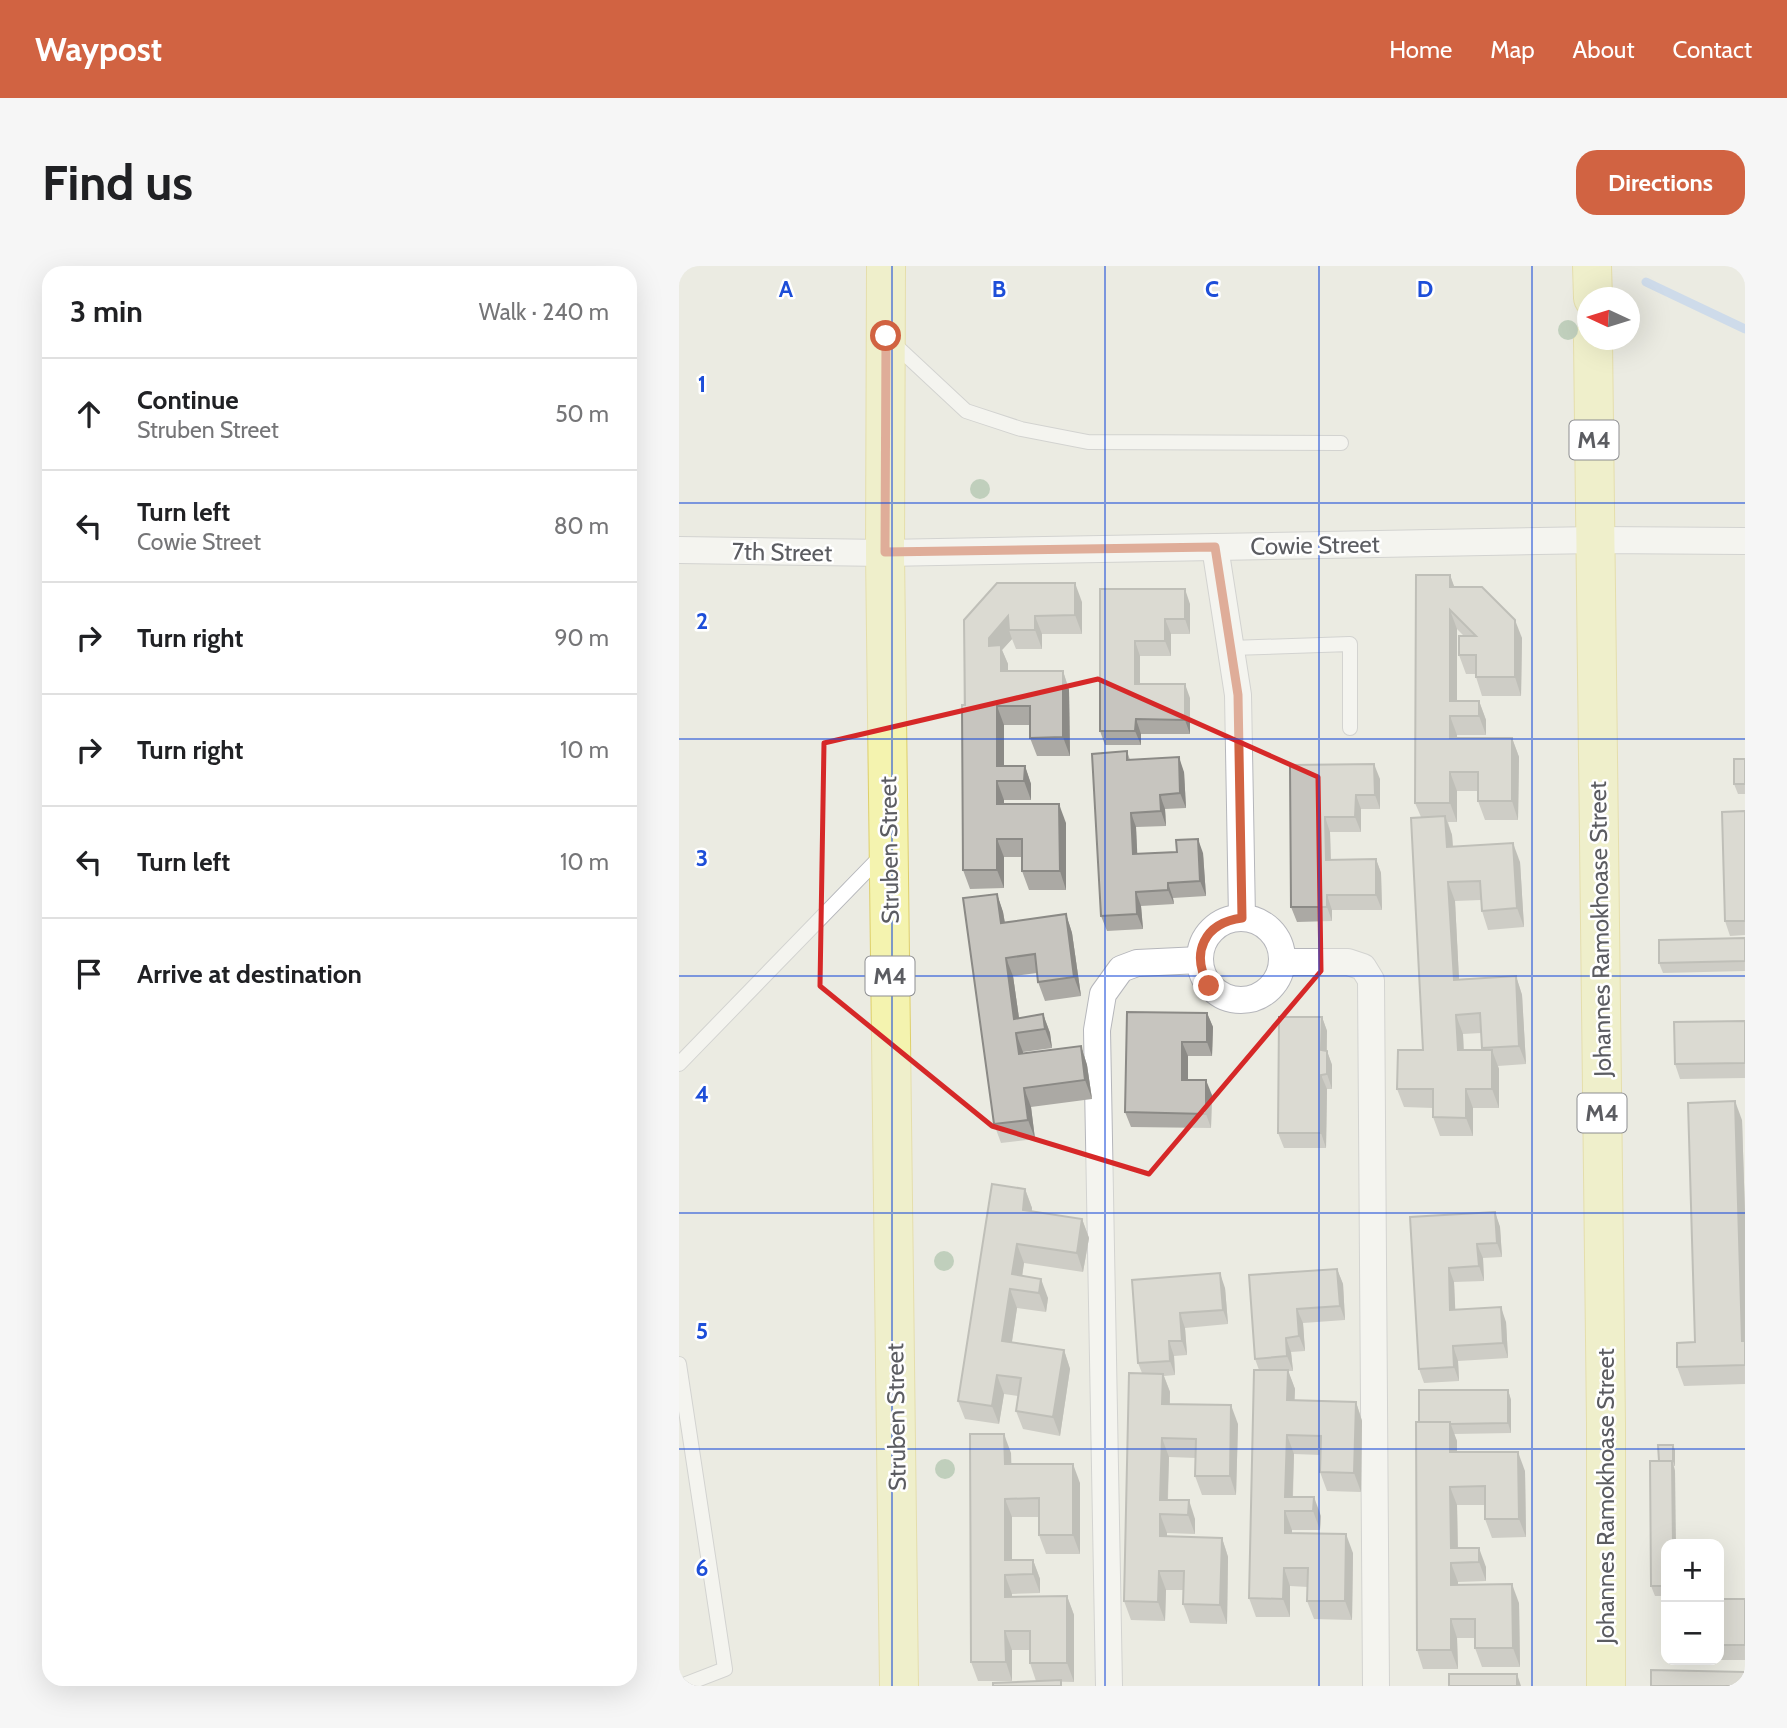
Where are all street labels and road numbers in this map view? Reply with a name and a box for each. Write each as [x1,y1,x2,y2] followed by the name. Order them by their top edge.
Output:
[1569,420,1619,460] road number: M4
[1250,529,1380,561] street label: Cowie Street
[732,537,832,567] street label: 7th Street
[873,776,905,924] street label: Struben Street
[1583,781,1617,1078] street label: Johannes Ramokhoase Street
[865,956,914,996] road number: M4
[1577,1094,1627,1132] road number: M4
[880,1343,912,1491] street label: Struben Street
[1591,1348,1620,1645] street label: Johannes Ramokhoase Street

